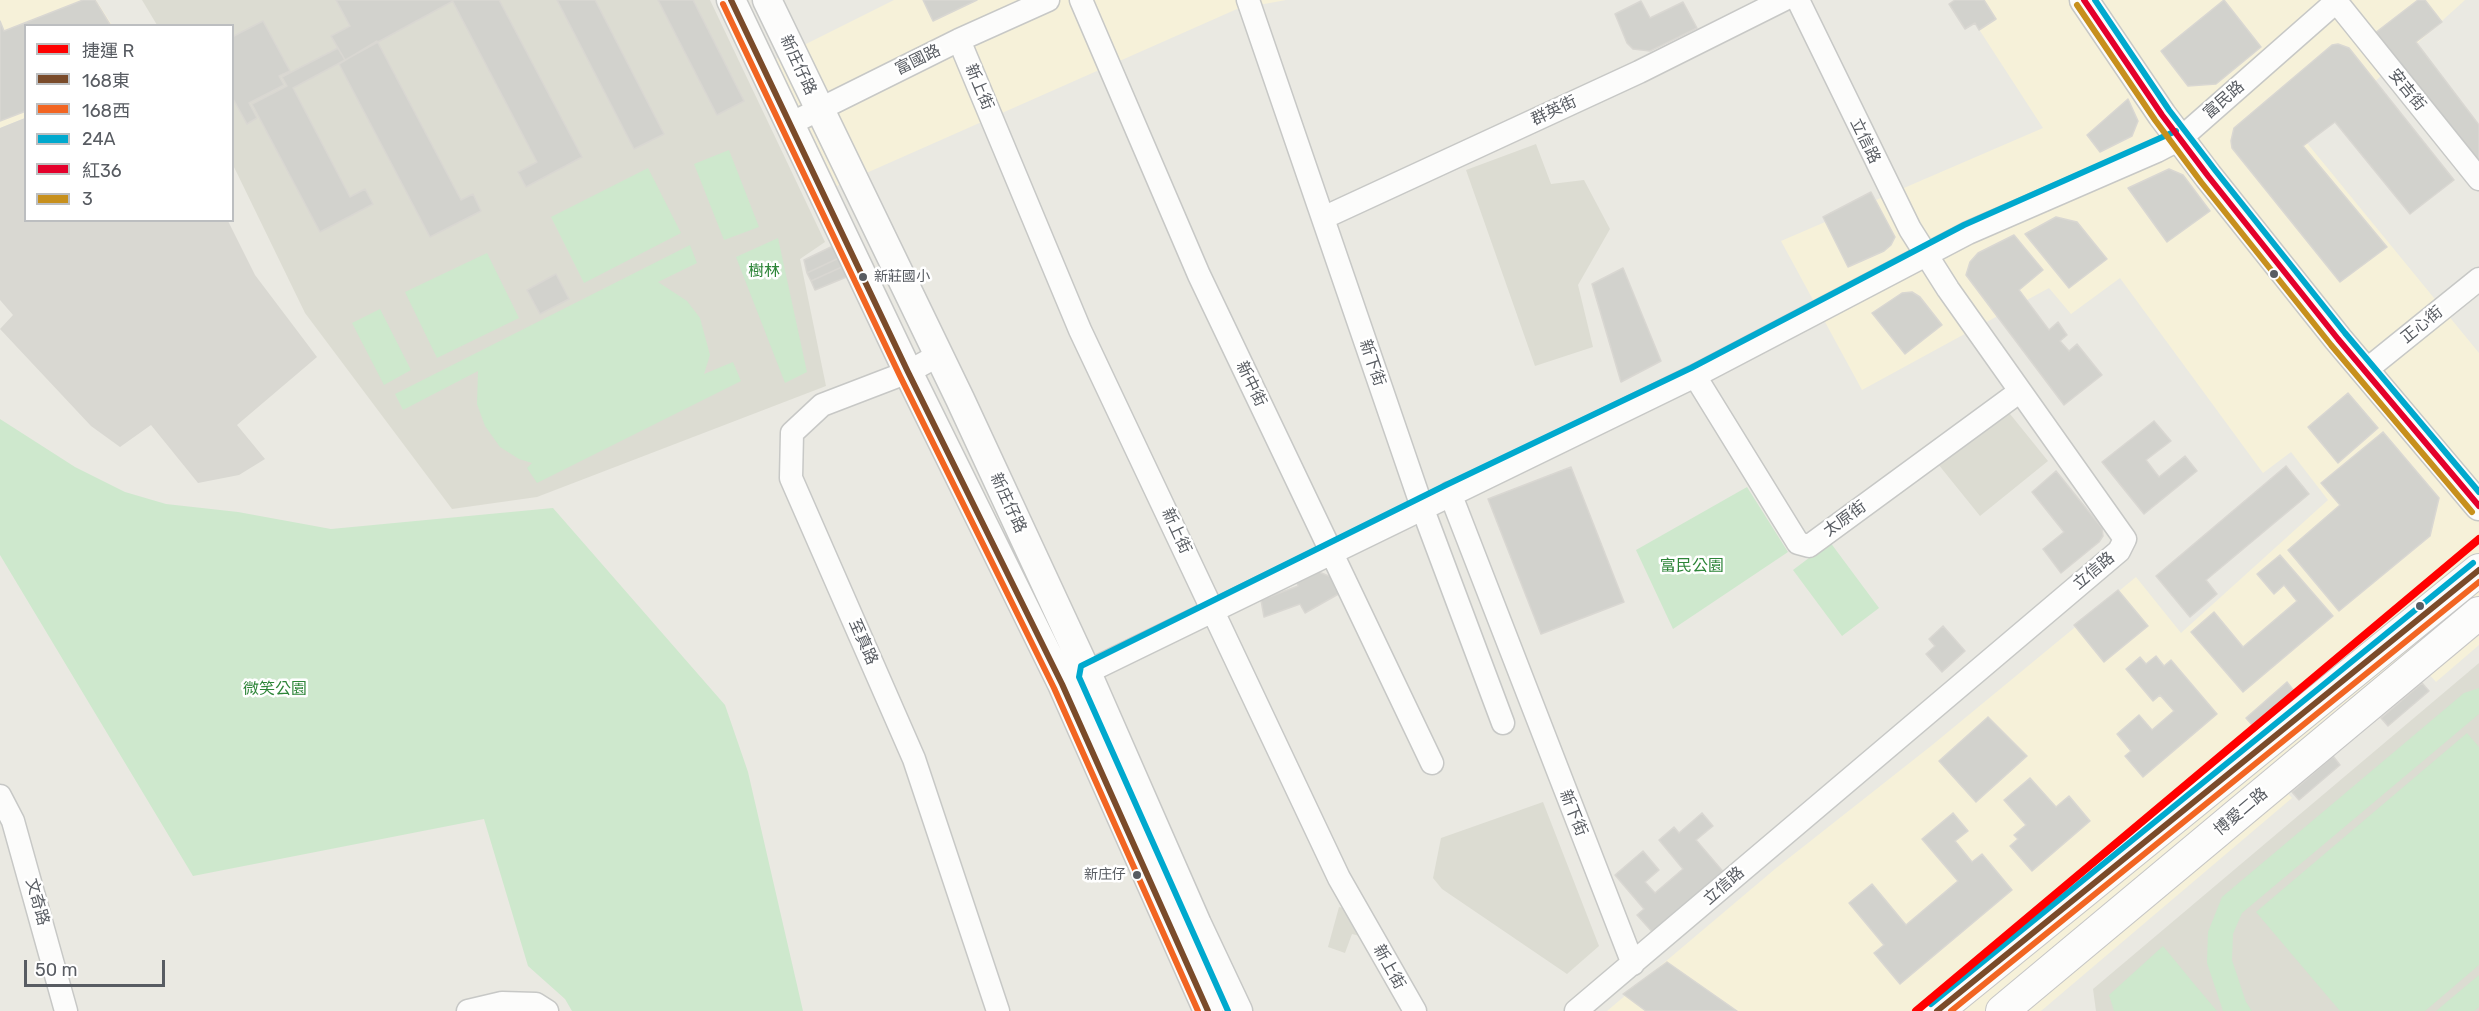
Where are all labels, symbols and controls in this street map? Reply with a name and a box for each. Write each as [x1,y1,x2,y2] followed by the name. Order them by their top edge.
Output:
[24,24,234,222] legend
[776,32,820,98] street label: 新庄仔路
[82,40,134,62] text: 捷運 R
[892,41,944,79] street label: 富國路
[961,61,997,113] street label: 新上街
[2384,65,2430,115] street label: 安吉街
[82,70,130,92] text: 168東
[2200,77,2248,123] street label: 富民路
[1528,92,1580,130] street label: 群英街
[82,100,130,122] text: 168西
[1846,115,1884,167] street label: 立信路
[82,128,116,150] text: 24A
[82,160,122,182] text: 紅36
[82,188,93,210] text: 3
[748,261,780,281] park label: 樹林
[2268,268,2280,280] unlabelled marker
[874,269,930,285] place label: 新莊國小
[857,271,869,283] marker: 新莊國小
[2397,302,2447,348] street label: 正心街
[1355,337,1389,389] street label: 新下街
[1232,358,1270,410] street label: 新中街
[986,470,1030,536] street label: 新庄仔路
[1820,497,1870,541] street label: 太原街
[1157,505,1195,557] street label: 新上街
[2069,548,2119,594] street label: 立信路
[1660,556,1724,576] park label: 富民公園
[2414,600,2426,612] unlabelled marker
[844,616,882,668] street label: 至真路
[243,679,307,699] park label: 微笑公園
[2210,784,2272,840] street label: 博愛二路
[1555,787,1591,839] street label: 新下街
[1700,863,1748,909] street label: 立信路
[1084,867,1126,883] place label: 新庄仔
[1131,869,1143,881] marker: 新庄仔
[21,876,53,928] street label: 文奇路
[1369,941,1409,993] street label: 新上街
[27,948,168,986] scale bar
[35,959,78,981] text: 50 m

